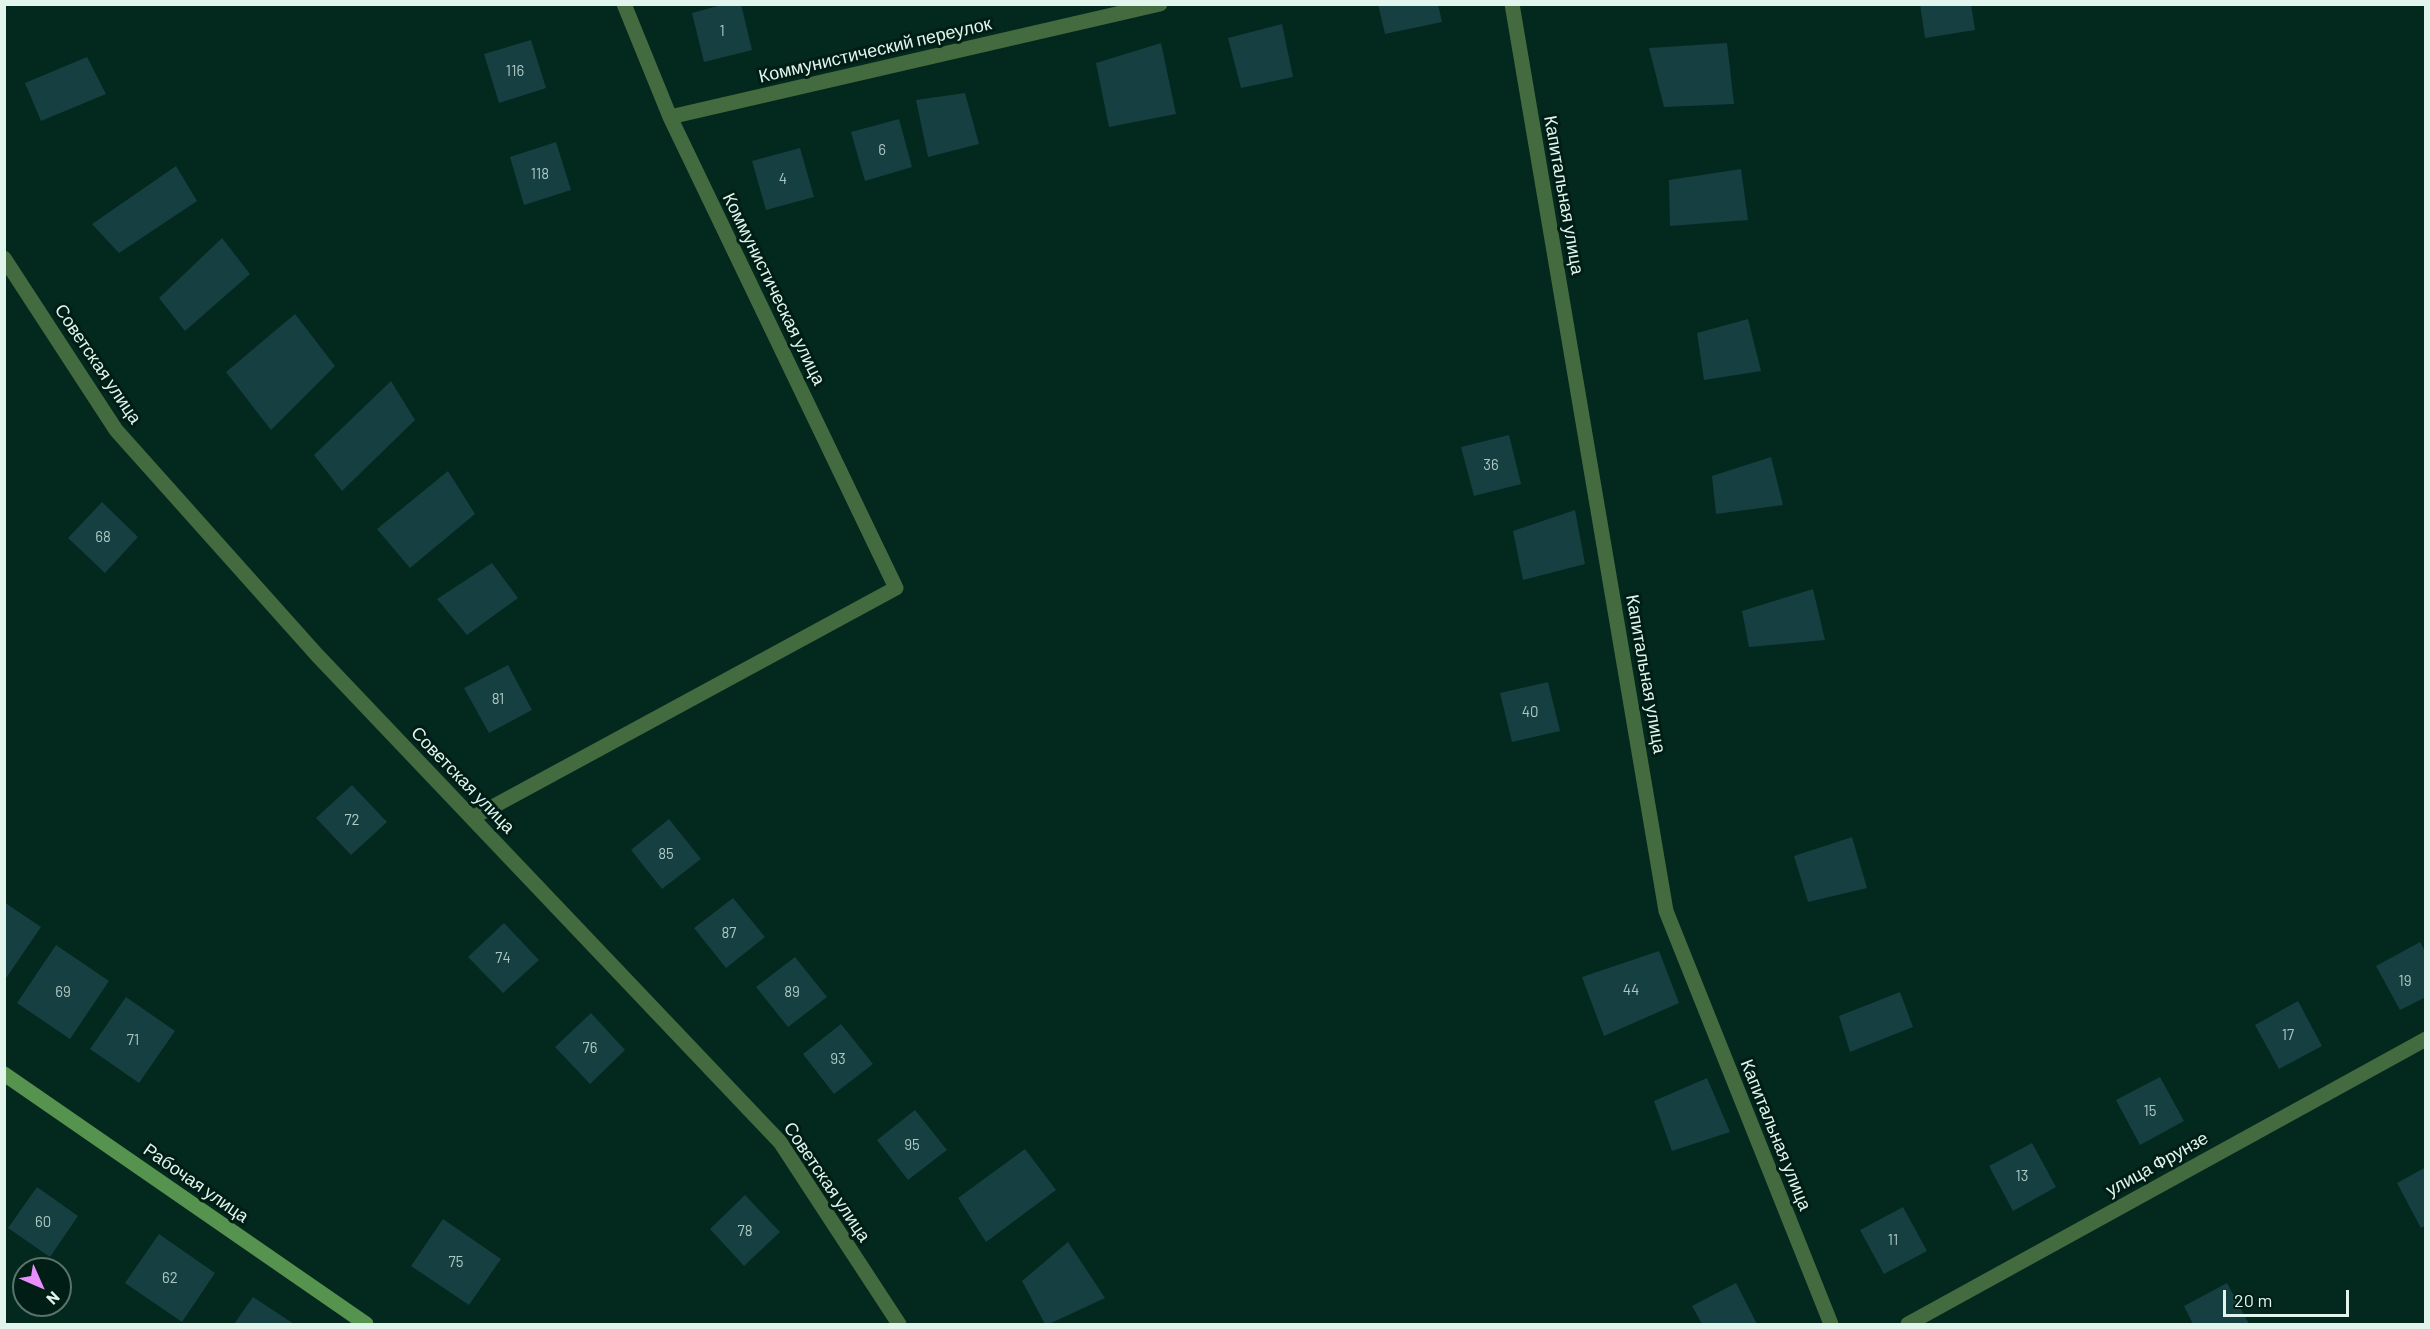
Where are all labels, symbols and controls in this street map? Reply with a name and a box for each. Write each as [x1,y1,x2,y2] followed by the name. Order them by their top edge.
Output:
[756,13,994,87] street label: Коммунистический переулок
[719,22,725,40] house number: 1
[506,62,524,80] house number: 116
[1539,114,1589,276] street label: Капитальная улица
[878,141,886,159] house number: 6
[531,165,549,183] house number: 118
[779,170,787,188] house number: 4
[718,189,830,389] street label: Коммунистическая улица
[50,300,146,428] street label: Советская улица
[1483,456,1499,474] house number: 36
[95,528,111,546] house number: 68
[1621,593,1671,755] street label: Капитальная улица
[492,690,504,708] house number: 81
[1522,703,1538,721] house number: 40
[407,722,519,838] street label: Советская улица
[344,811,360,829] house number: 72
[658,845,674,863] house number: 85
[722,924,736,942] house number: 87
[495,949,511,967] house number: 74
[2398,972,2412,990] house number: 19
[1623,981,1639,999] house number: 44
[55,983,71,1001] house number: 69
[784,983,800,1001] house number: 89
[2282,1026,2294,1044] house number: 17
[127,1031,139,1049] house number: 71
[583,1039,597,1057] house number: 76
[830,1050,846,1068] house number: 93
[1736,1056,1816,1214] street label: Капитальная улица
[2144,1102,2156,1120] house number: 15
[779,1118,875,1246] street label: Советская улица
[2102,1127,2212,1201] street label: улица Фрунзе
[904,1136,920,1154] house number: 95
[139,1139,253,1227] street label: Рабочая улица
[2016,1167,2028,1185] house number: 13
[35,1213,51,1231] house number: 60
[738,1222,752,1240] house number: 78
[1888,1231,1898,1249] house number: 11
[449,1253,463,1271] house number: 75
[12,1257,72,1317] north arrow
[162,1269,178,1287] house number: 62
[2226,1278,2352,1316] scale bar
[43,1288,64,1309] text: N
[2234,1289,2272,1311] text: 20 m

